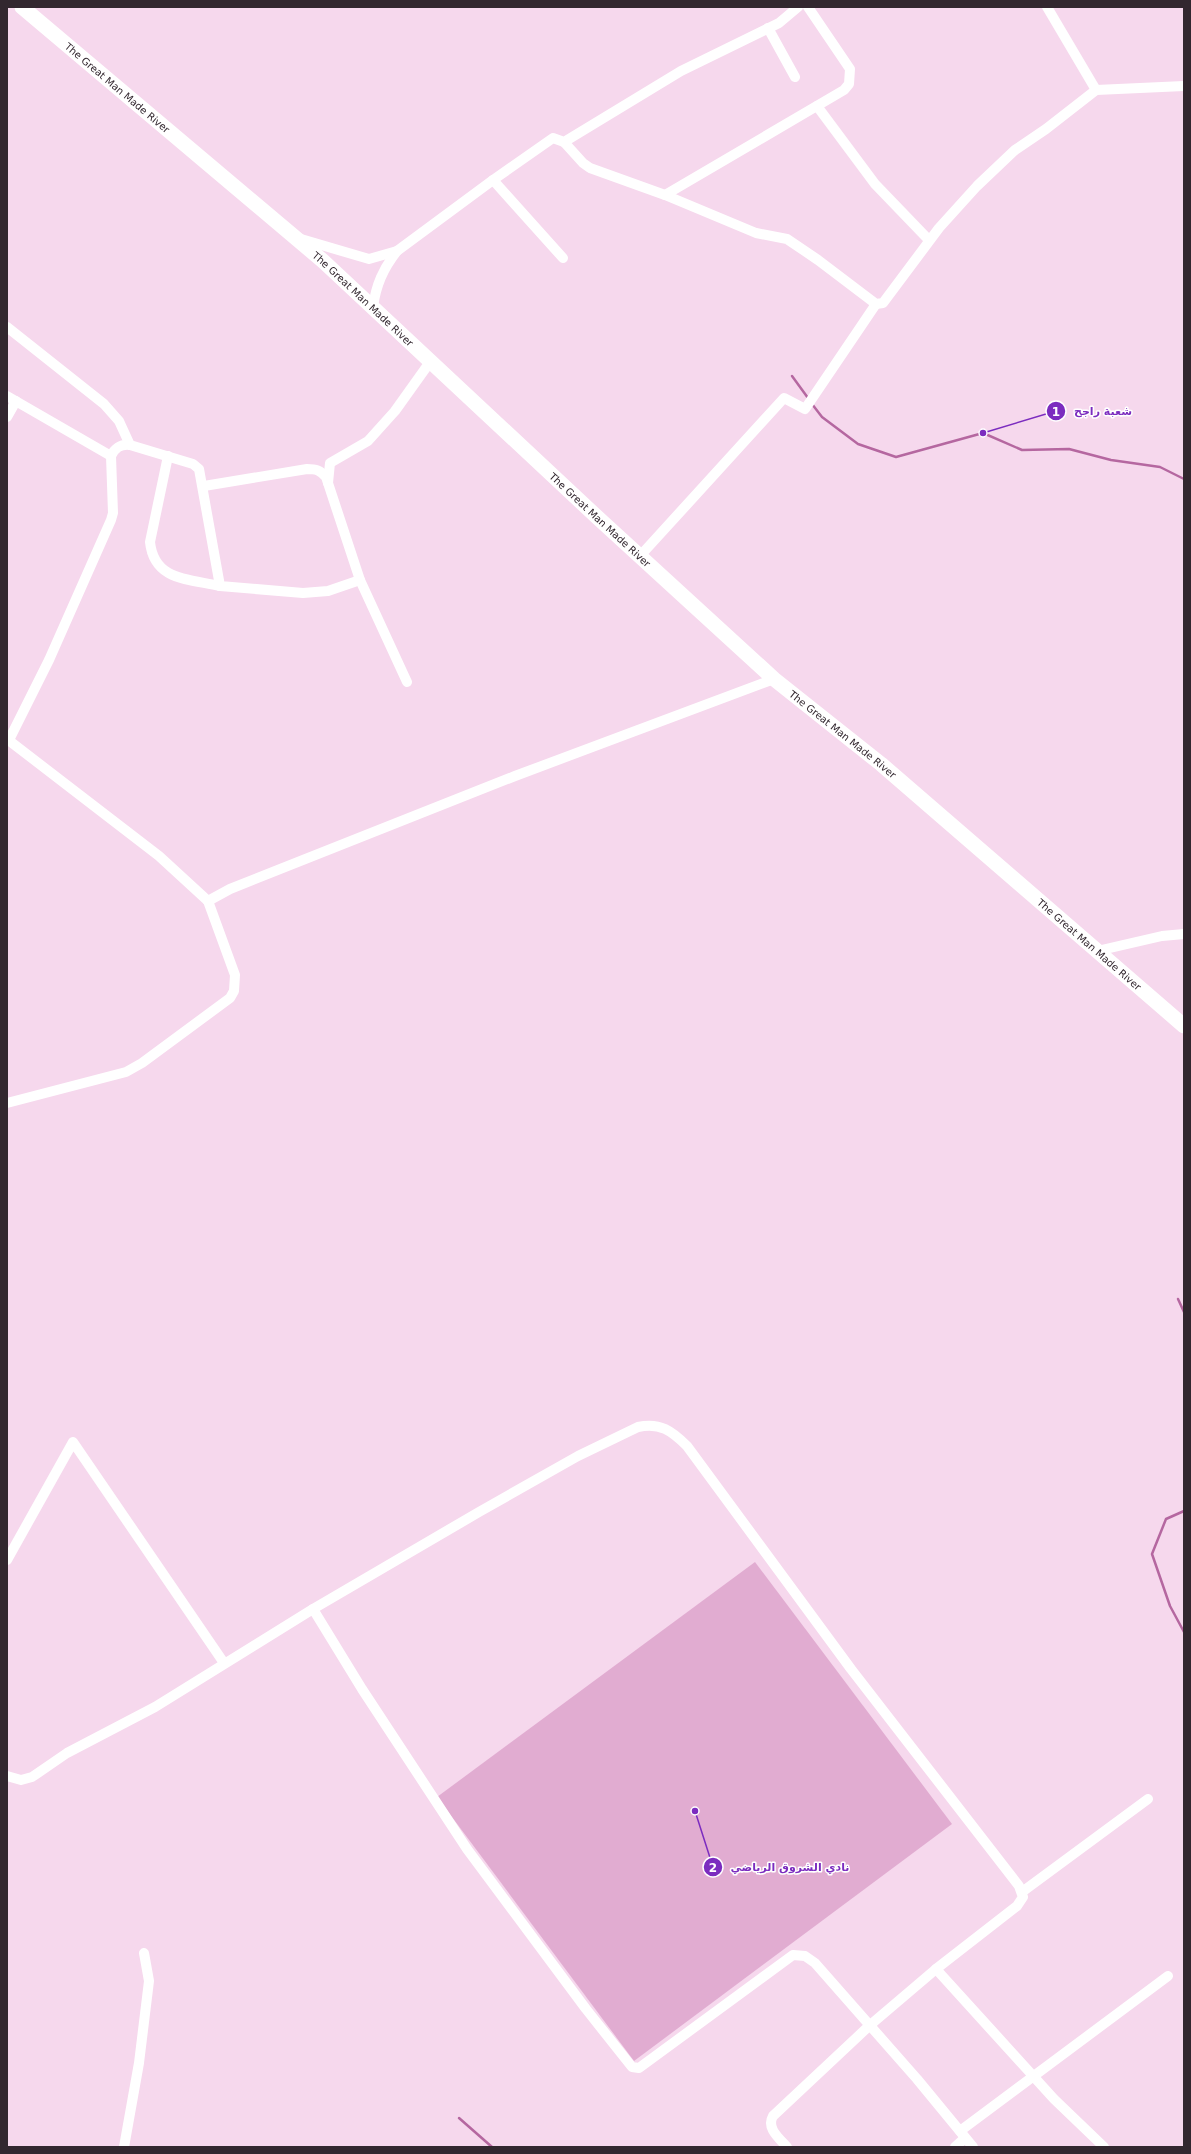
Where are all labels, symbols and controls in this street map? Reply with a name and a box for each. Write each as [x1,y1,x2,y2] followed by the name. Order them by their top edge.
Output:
[62,40,172,136] street label: The Great Man Made River
[309,249,416,349] street label: The Great Man Made River
[1046,400,1140,423] callout: شعبة راجح
[1052,405,1060,419] text: 1
[1074,405,1132,418] text: شعبة راجح
[546,470,653,570] street label: The Great Man Made River
[786,688,899,781] street label: The Great Man Made River
[1034,896,1144,993] street label: The Great Man Made River
[703,1856,858,1879] callout: نادي الشروق الرياضي
[709,1861,717,1875] text: 2
[730,1861,850,1874] text: نادي الشروق الرياضي

